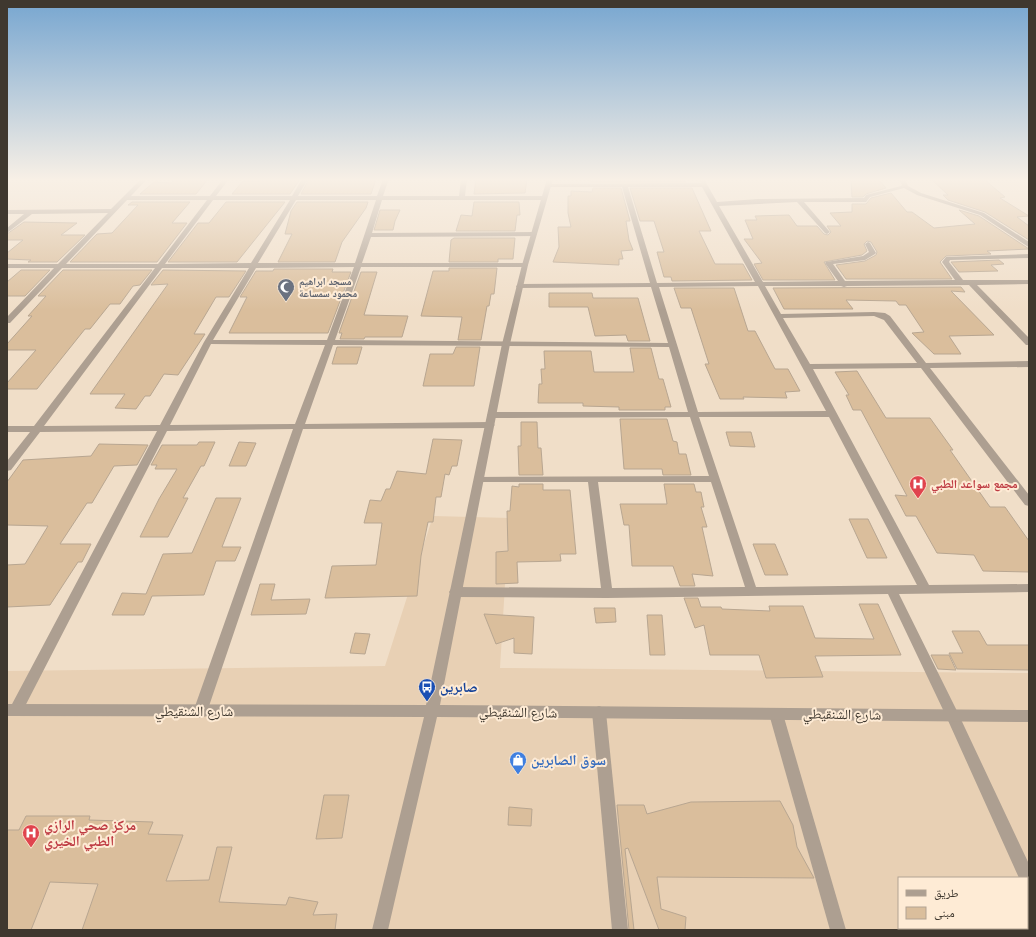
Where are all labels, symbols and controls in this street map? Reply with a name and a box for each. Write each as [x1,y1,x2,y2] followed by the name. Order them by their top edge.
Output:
[299,275,357,300] place label: مسجد ابراهيم محمود سمساعة
[276,277,296,302] mosque icon: مسجد ابراهيم محمود سمساعة
[908,474,928,499] hospital icon: مجمع سواعد الطبي
[931,476,1018,494] place label: مجمع سواعد الطبي
[417,677,437,702] bus stop icon: صابرين
[440,677,478,696] place label: صابرين
[155,701,233,723] street label: شارع الشنقيطي
[479,701,557,724] street label: شارع الشنقيطي
[803,703,881,726] street label: شارع الشنقيطي
[508,750,528,775] shop icon: سوق الصابرين
[531,750,606,769] place label: سوق الصابرين
[44,815,136,852] place label: مركز صحي الرازي الطبي الخيري
[21,823,41,848] hospital icon: مركز صحي الرازي الطبي الخيري
[898,877,1028,929] legend
[934,885,959,900] text: طريق
[934,905,955,920] text: مبنى

